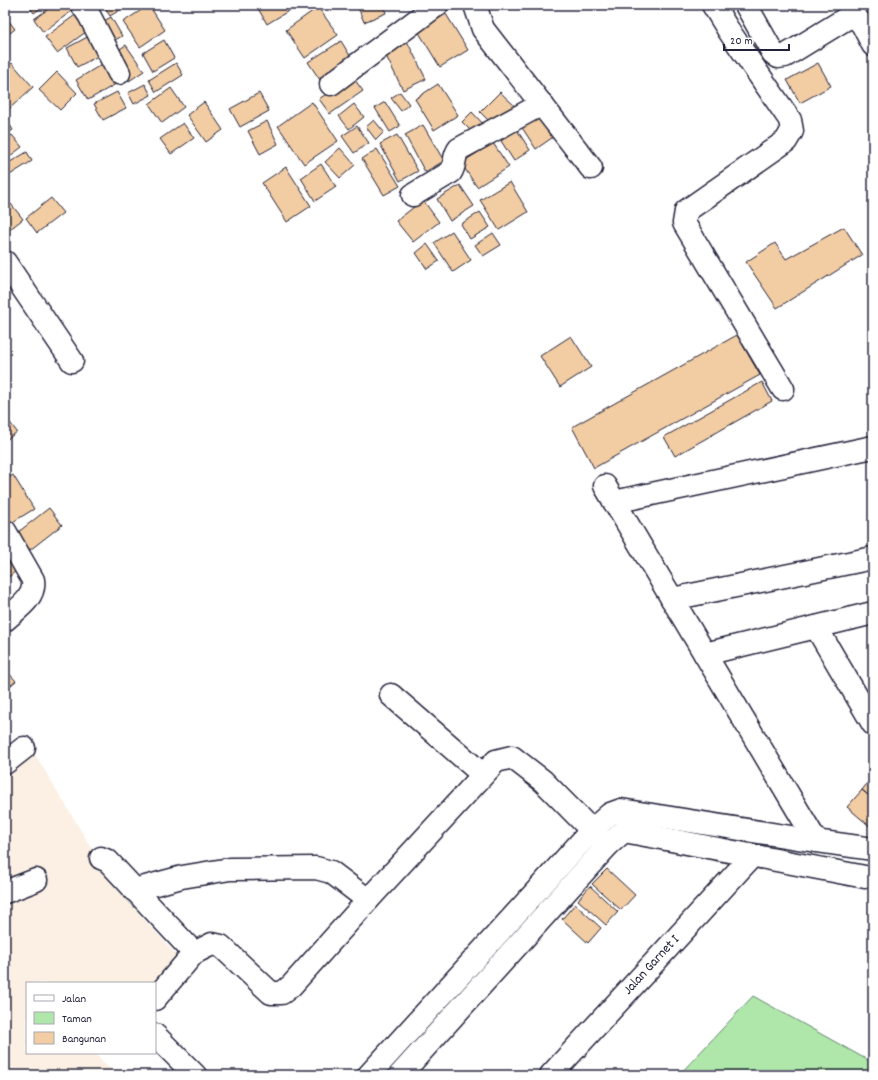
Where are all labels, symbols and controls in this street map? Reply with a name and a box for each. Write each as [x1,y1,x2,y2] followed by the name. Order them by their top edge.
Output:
[724,26,789,52] scale bar
[730,33,753,50] text: 20 m
[619,930,685,1000] street label: Jalan Garnet I
[26,982,156,1054] legend
[62,991,86,1008] text: Jalan
[62,1011,92,1028] text: Taman
[62,1031,106,1048] text: Bangunan

